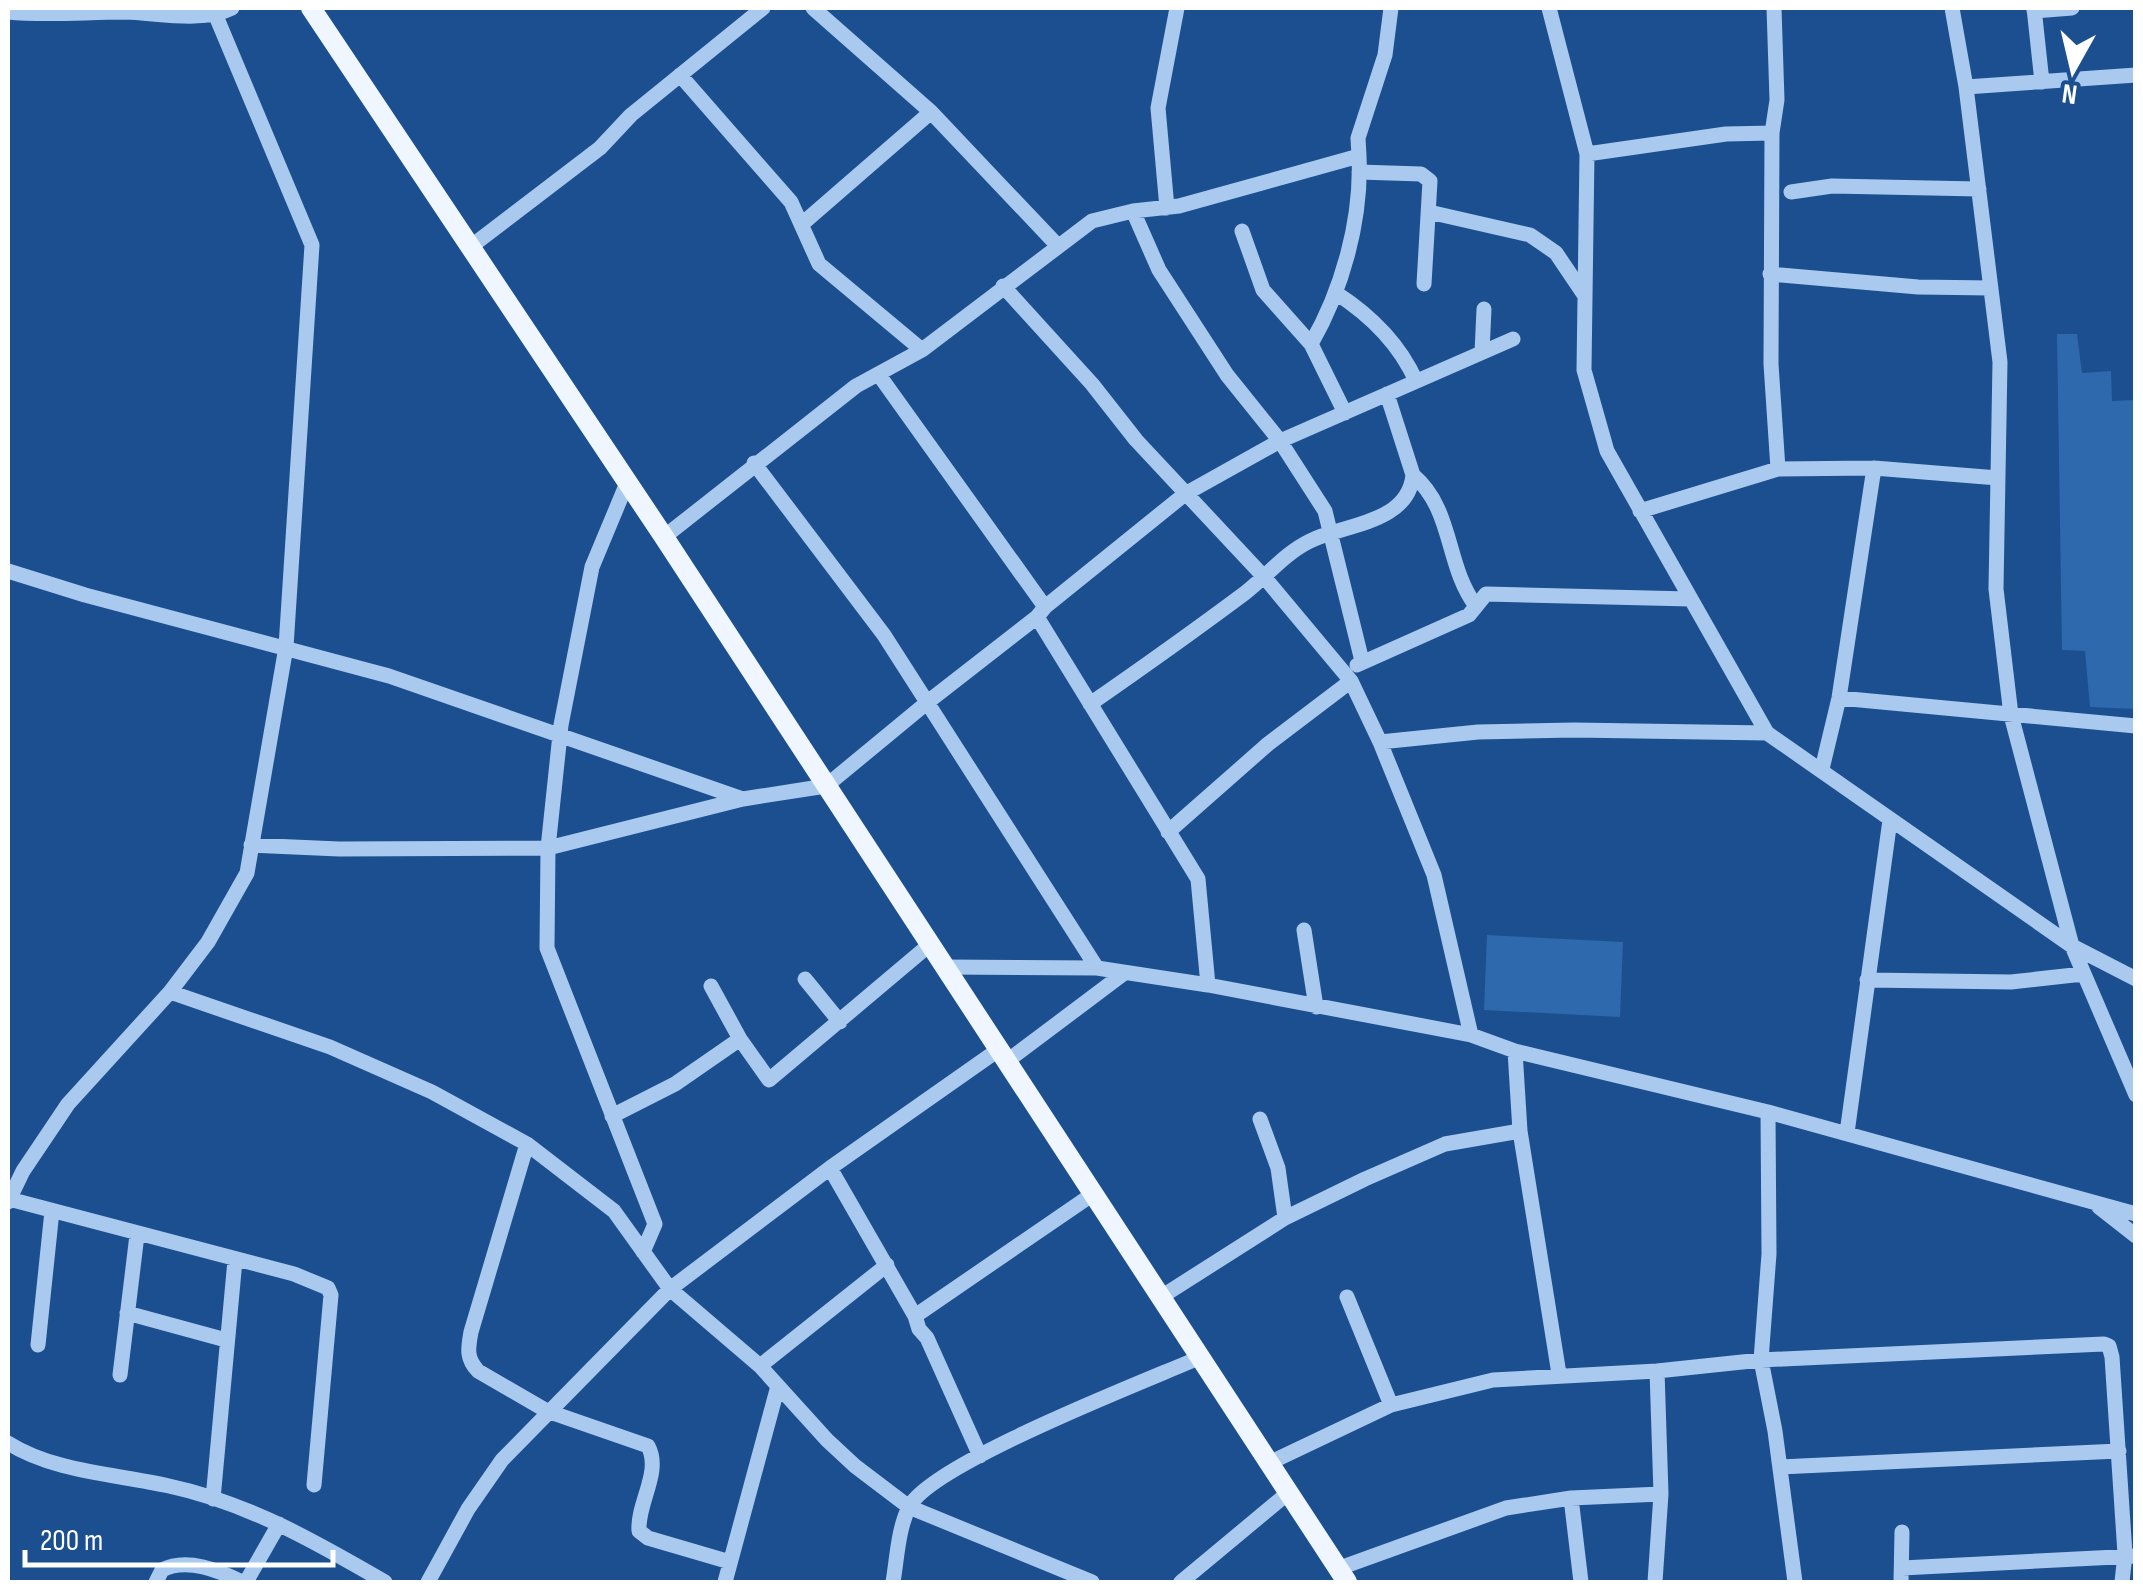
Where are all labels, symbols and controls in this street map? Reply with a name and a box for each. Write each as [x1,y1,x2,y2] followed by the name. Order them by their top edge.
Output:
[2023,20,2123,120] north arrow
[2060,76,2079,111] text: N
[25,1505,332,1567] scale bar
[40,1523,103,1559] text: 200 m

